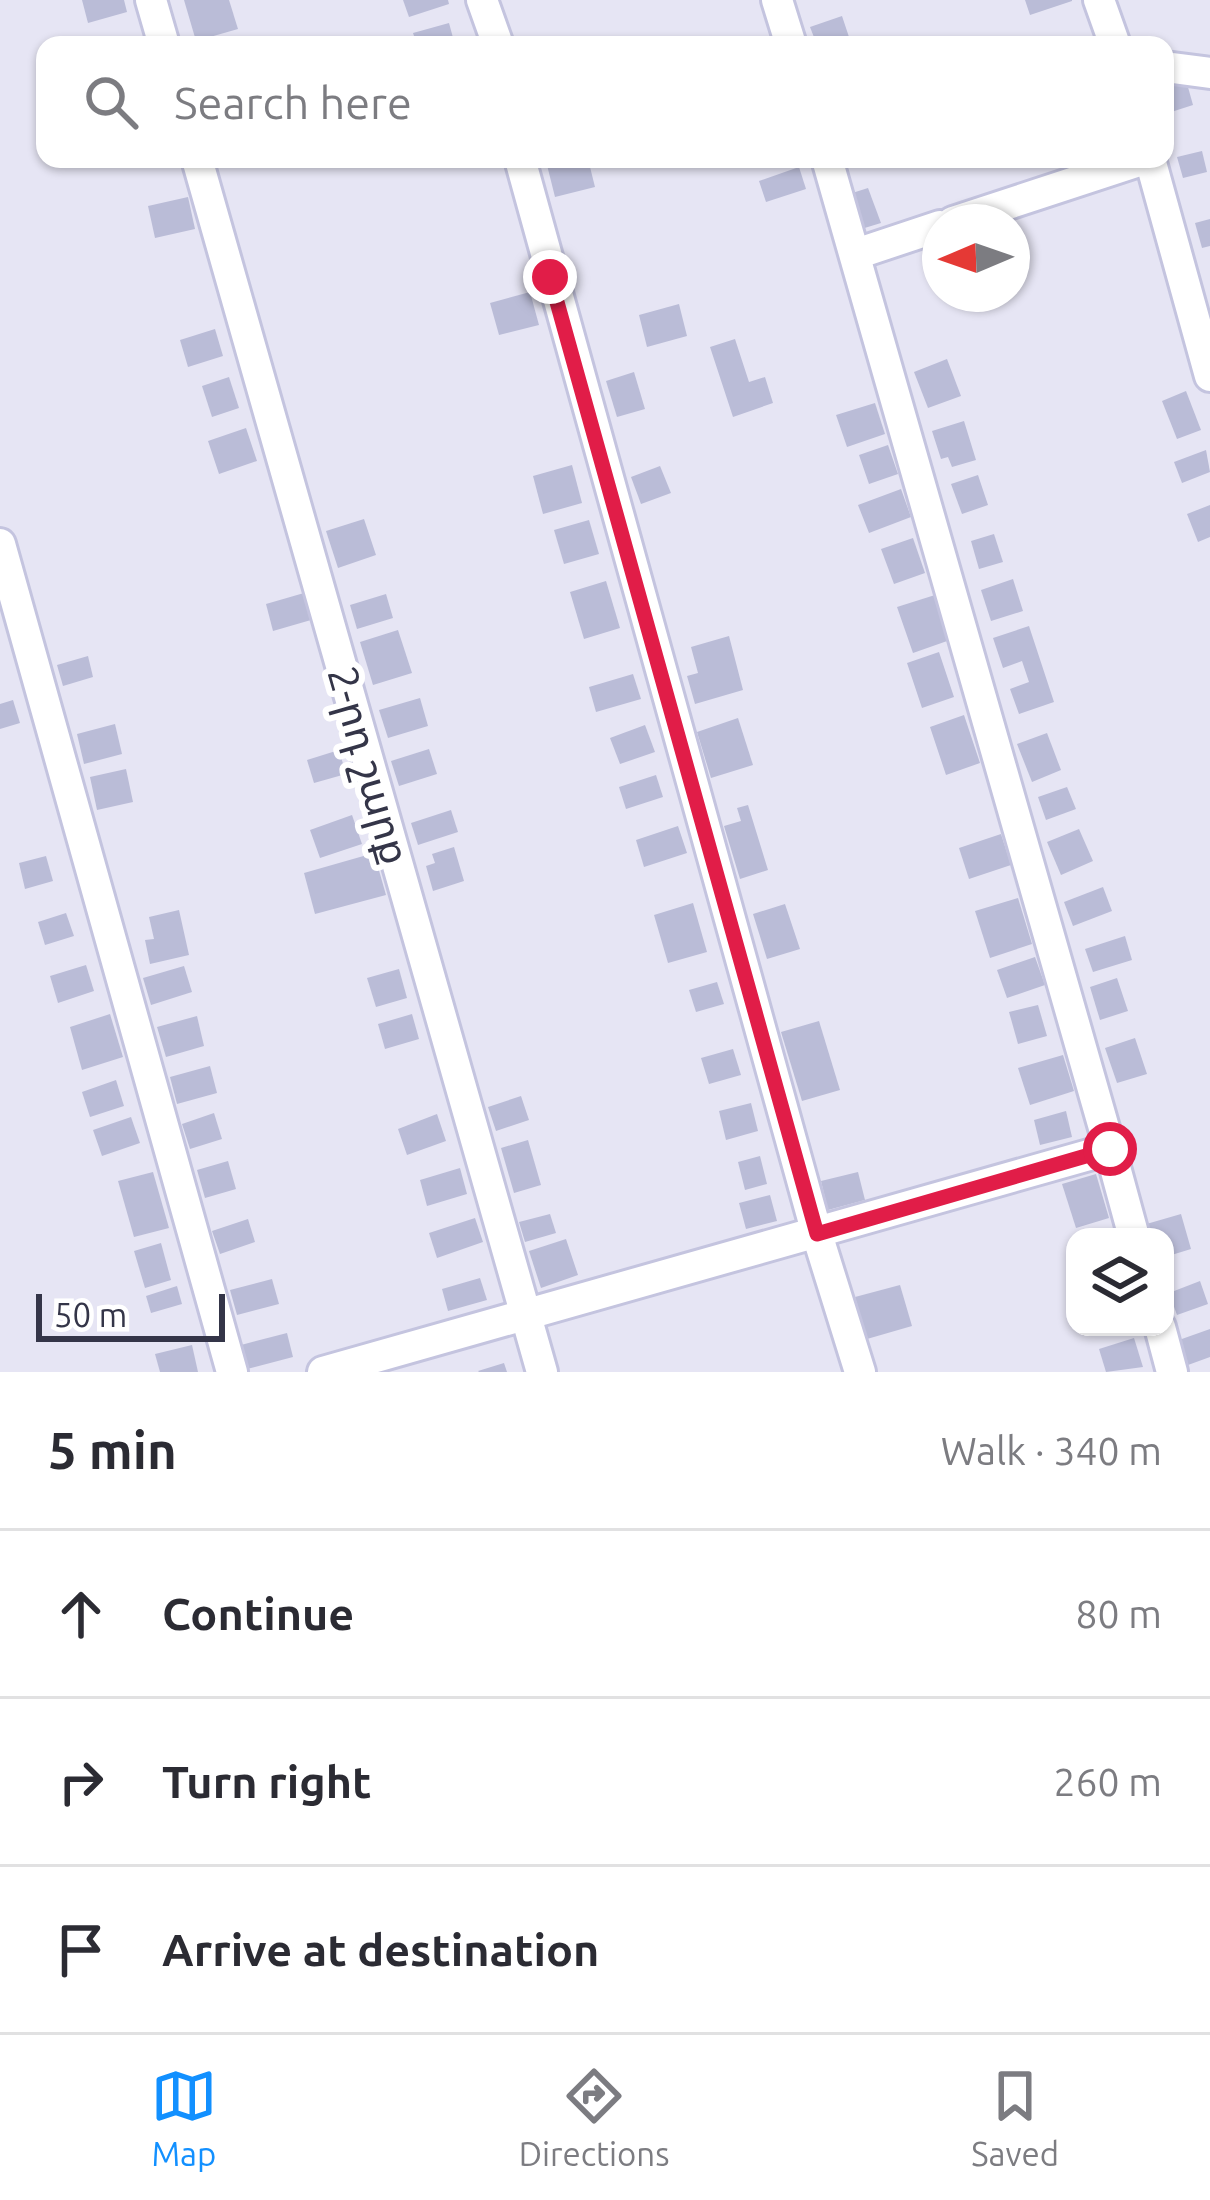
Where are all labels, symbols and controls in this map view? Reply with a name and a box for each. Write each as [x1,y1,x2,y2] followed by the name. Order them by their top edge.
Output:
[36,36,1174,168] search box
[78,69,144,135] icon: search
[174,77,412,128] text: Search here
[922,204,1030,312] north arrow
[523,250,577,304] route end
[317,661,421,870] street label: 2-րդ շարք
[1083,1122,1137,1176] route start
[1066,1228,1174,1336] map controls
[1066,1228,1174,1336] button: layers
[36,1288,225,1341] scale bar
[54,1296,127,1333] text: 50 m
[48,1421,177,1479] text: 5 min
[941,1429,1162,1472] text: Walk · 340 m
[48,1581,114,1647] icon: ahead
[162,1588,354,1639] text: Continue
[1075,1592,1162,1635] text: 80 m
[48,1749,114,1815] icon: right
[162,1756,371,1807] text: Turn right
[1053,1760,1162,1803] text: 260 m
[48,1917,114,1983] icon: arrive
[162,1924,599,1975] text: Arrive at destination
[151,2063,217,2172] tab: Map
[519,2063,669,2172] tab: Directions
[971,2063,1059,2172] tab: Saved

